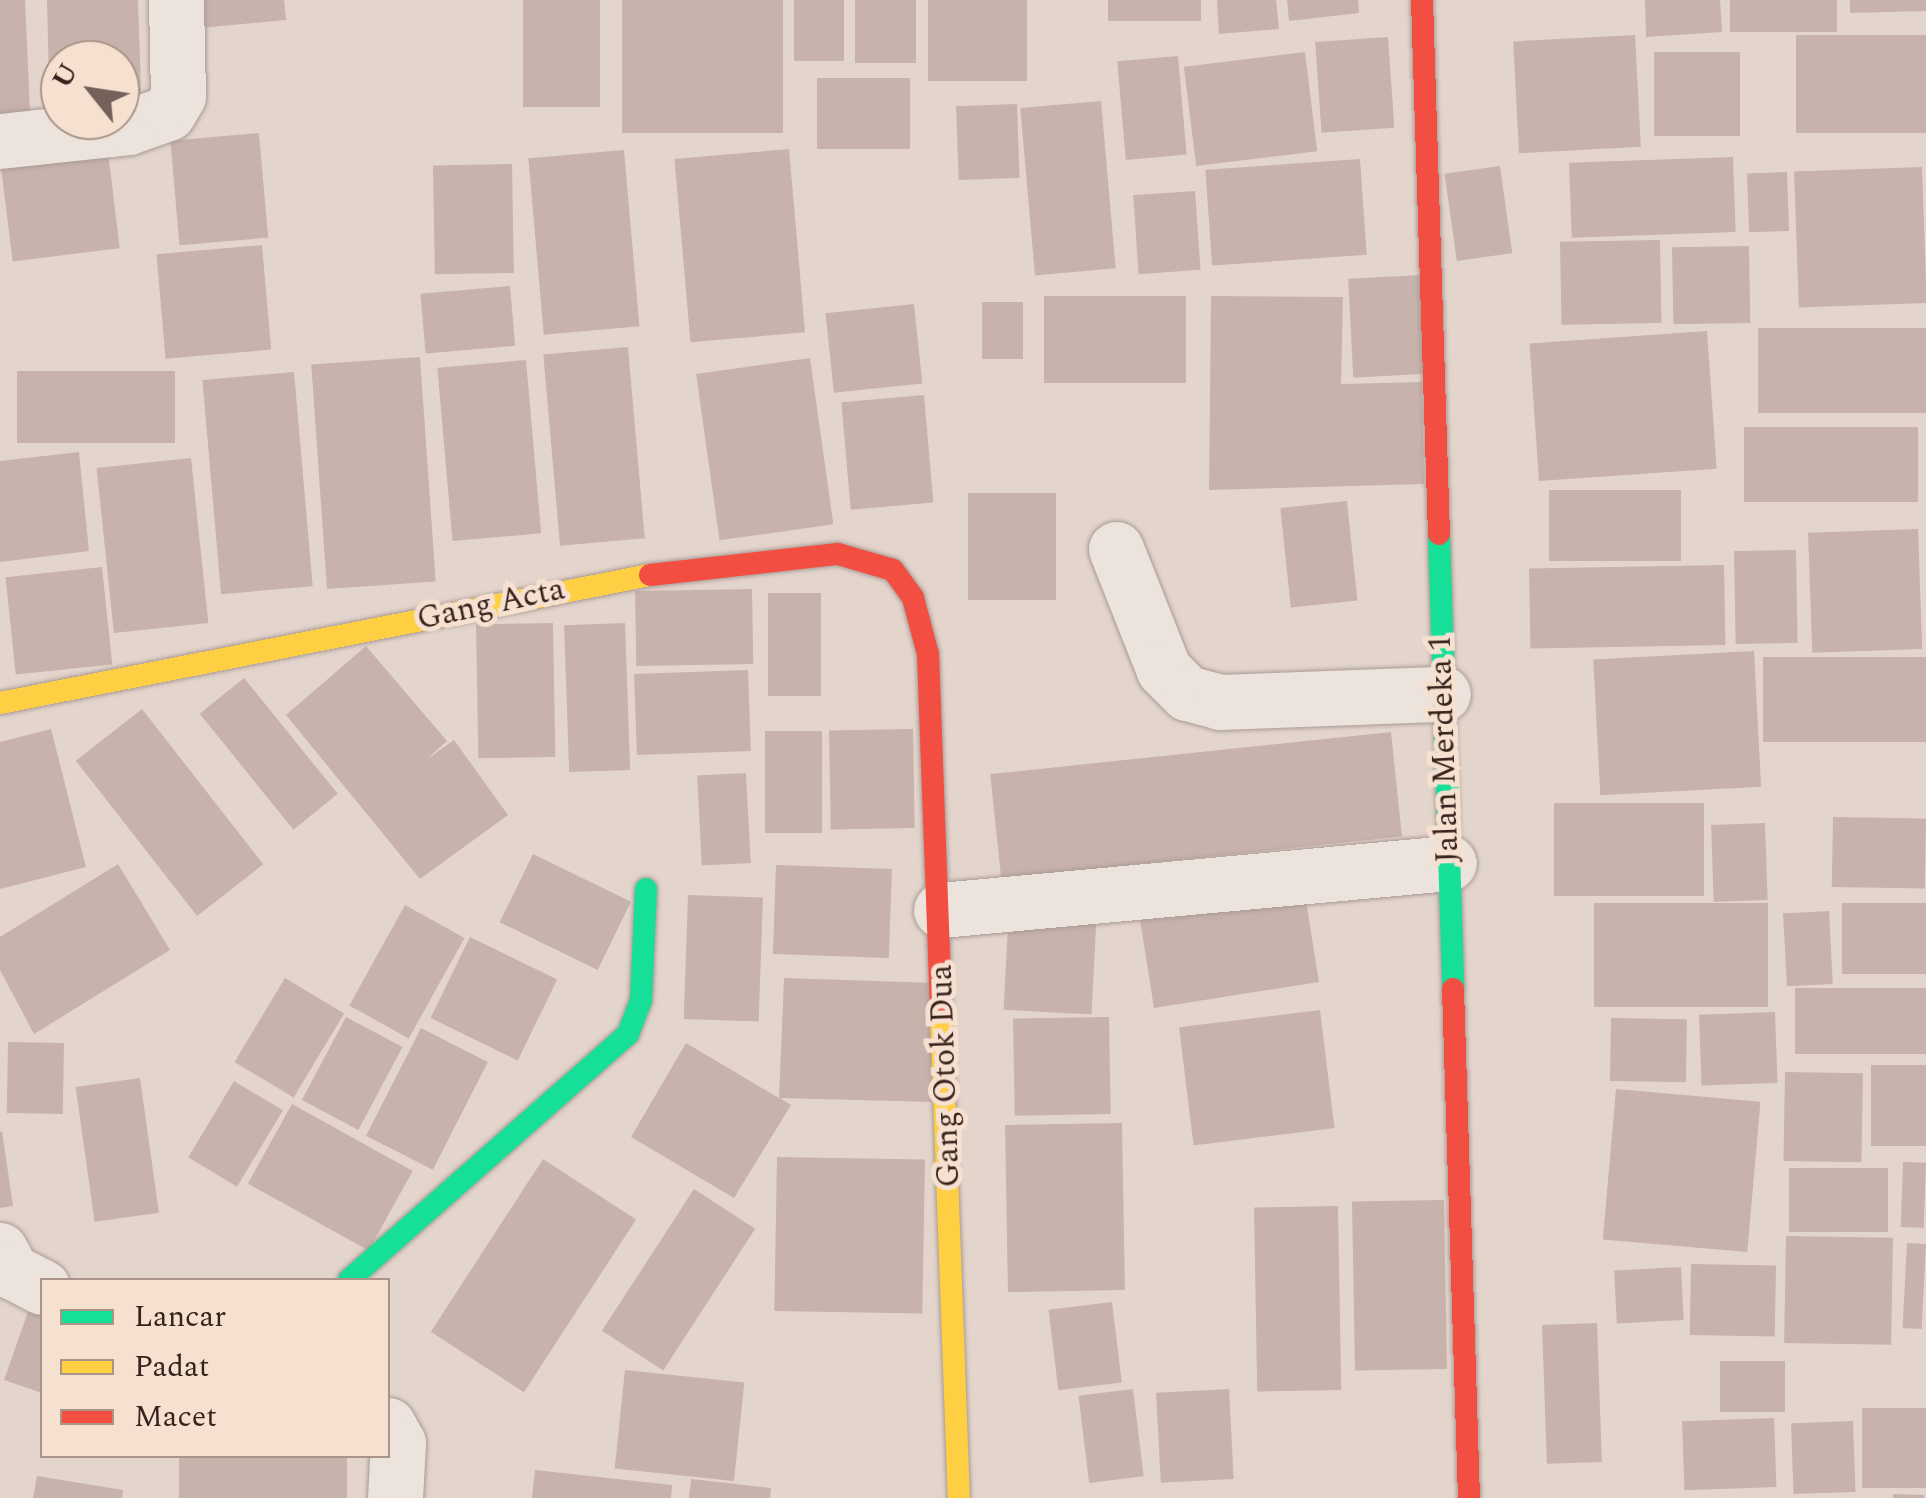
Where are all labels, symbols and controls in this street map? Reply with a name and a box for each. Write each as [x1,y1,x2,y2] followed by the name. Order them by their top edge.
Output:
[40,40,140,140] north arrow
[41,55,90,97] text: U
[414,571,568,639] street label: Gang Acta
[1422,634,1468,864] street label: Jalan Merdeka 1
[923,964,969,1188] street label: Gang Otok Dua
[40,1278,390,1458] legend
[134,1294,226,1340] text: Lancar
[134,1344,209,1390] text: Padat
[134,1394,217,1440] text: Macet

